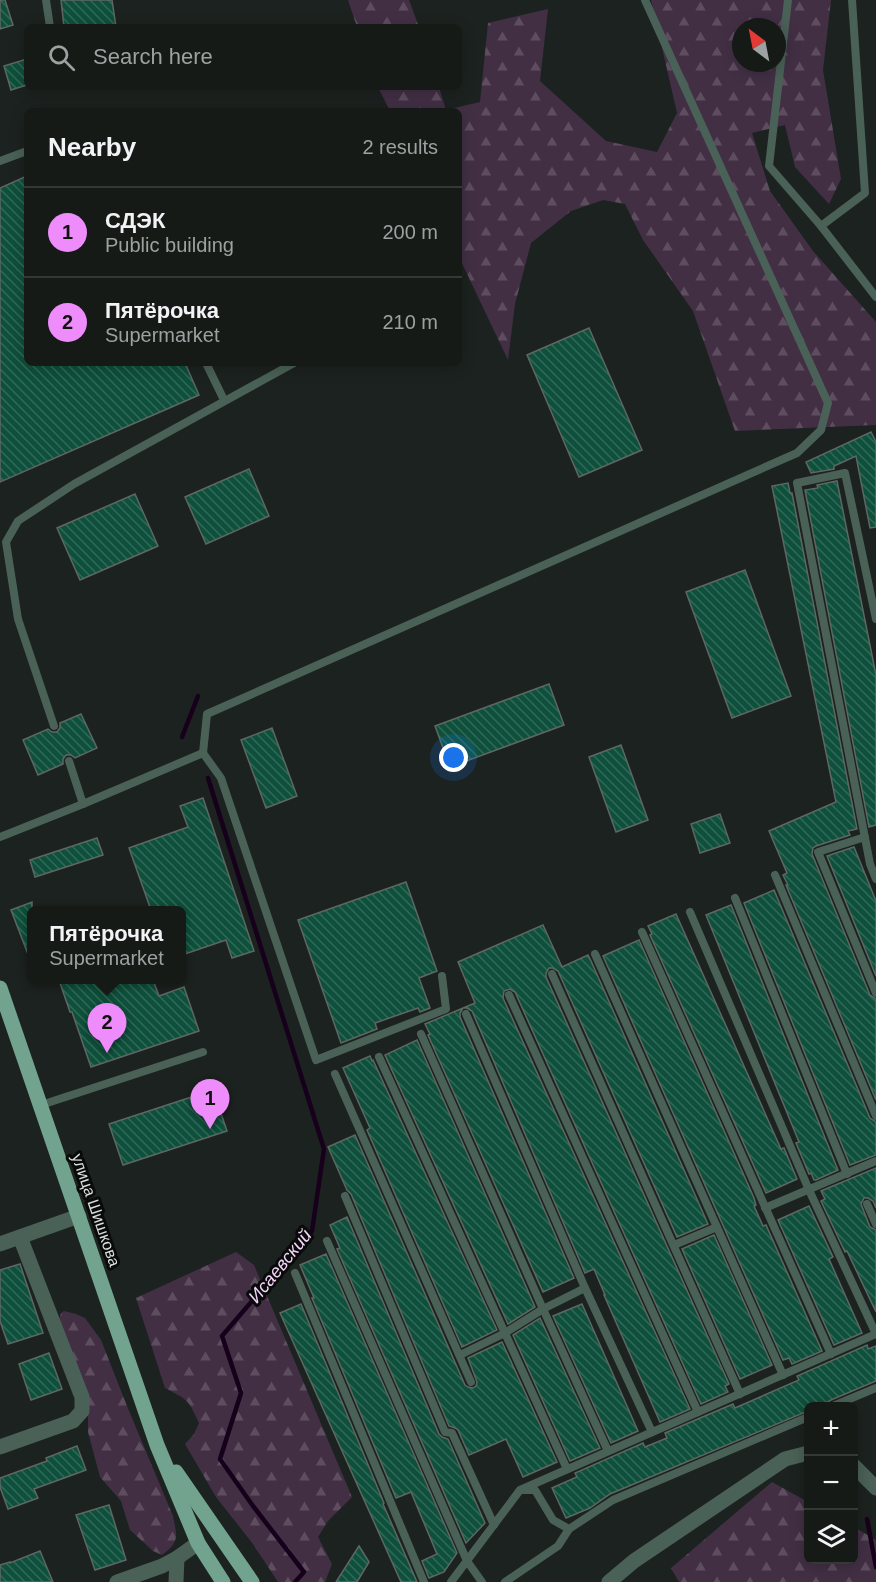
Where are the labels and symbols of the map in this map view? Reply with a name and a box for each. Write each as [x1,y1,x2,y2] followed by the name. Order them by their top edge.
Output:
[732,18,786,72] north arrow
[439,743,468,772] your location
[88,1004,126,1053] pin: 2
[190,1080,230,1129] pin: 1
[69,1151,123,1269] street label: улица Шишкова
[244,1225,316,1307] water label: Исаевский

